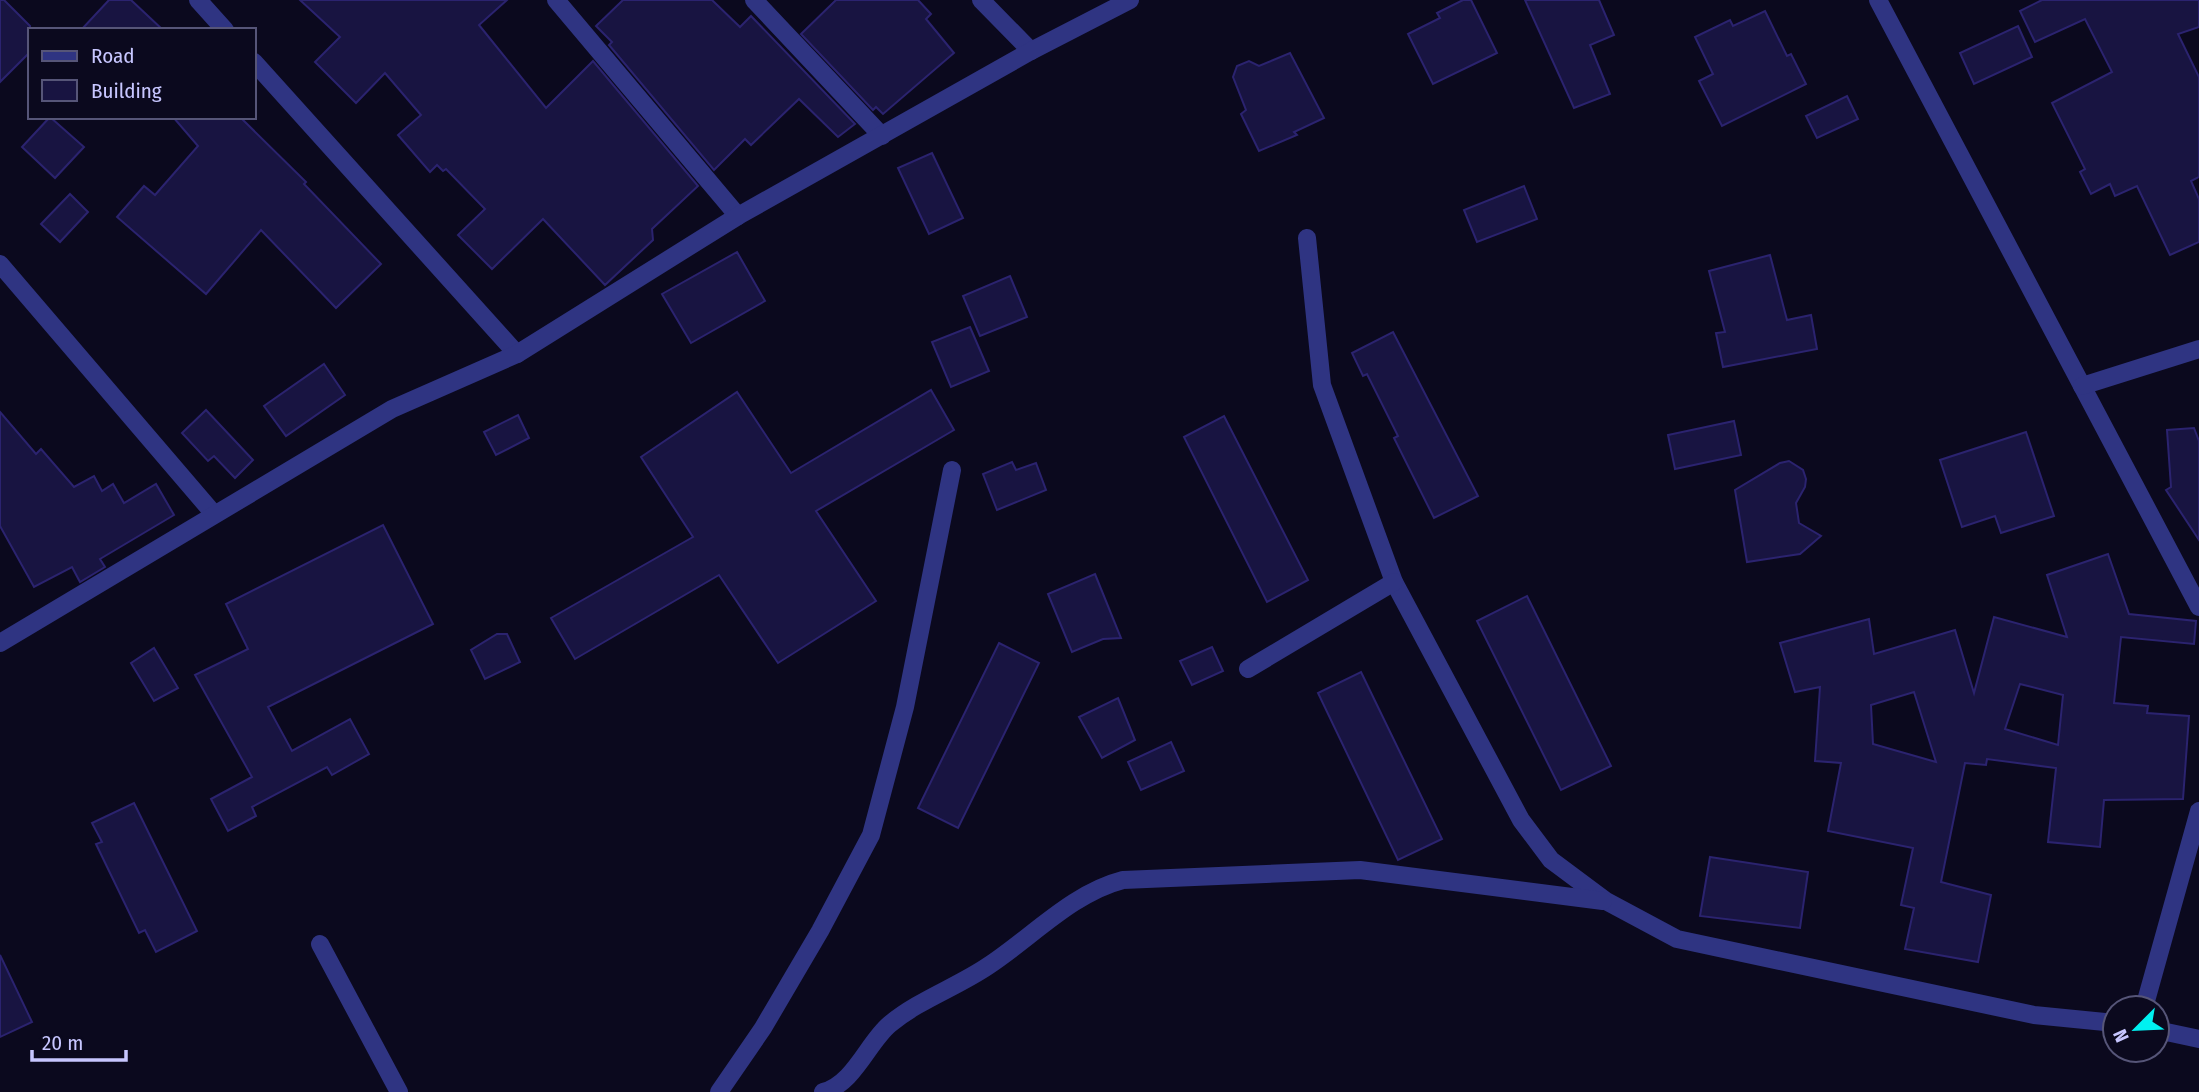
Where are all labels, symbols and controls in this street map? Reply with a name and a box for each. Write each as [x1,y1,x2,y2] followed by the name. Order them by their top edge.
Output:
[28,28,256,119] legend
[91,43,135,69] text: Road
[91,78,162,104] text: Building
[2101,994,2171,1064] north arrow
[32,1018,126,1062] scale bar
[2108,1026,2134,1046] text: N
[42,1030,83,1056] text: 20 m

